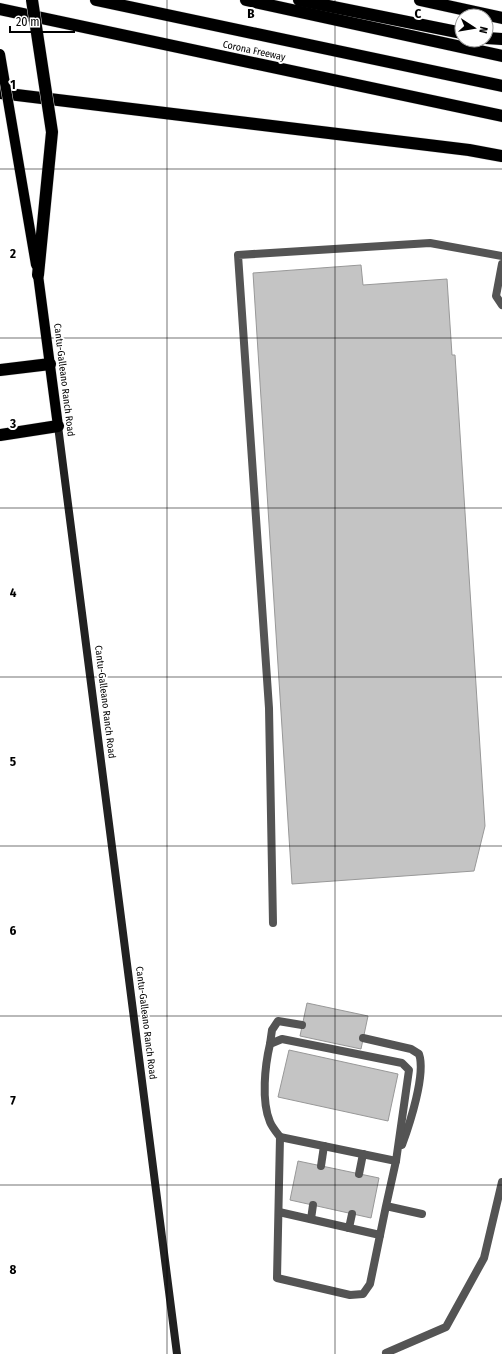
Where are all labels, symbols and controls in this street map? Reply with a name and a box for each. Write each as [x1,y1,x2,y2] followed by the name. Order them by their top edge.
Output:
[247,6,255,21] text: B
[415,6,422,21] text: C
[10,8,74,34] scale bar
[454,8,494,48] north arrow
[16,15,40,29] text: 20 m
[476,25,490,35] text: N
[222,38,287,64] street label: Corona Freeway
[10,77,16,92] text: 1
[9,246,16,261] text: 2
[51,323,77,437] street label: Cantu-Galleano Ranch Road
[9,416,16,431] text: 3
[10,585,17,600] text: 4
[92,645,118,759] street label: Cantu-Galleano Ranch Road
[10,754,16,769] text: 5
[10,923,17,938] text: 6
[133,966,159,1080] street label: Cantu-Galleano Ranch Road
[10,1093,16,1108] text: 7
[10,1262,17,1277] text: 8

